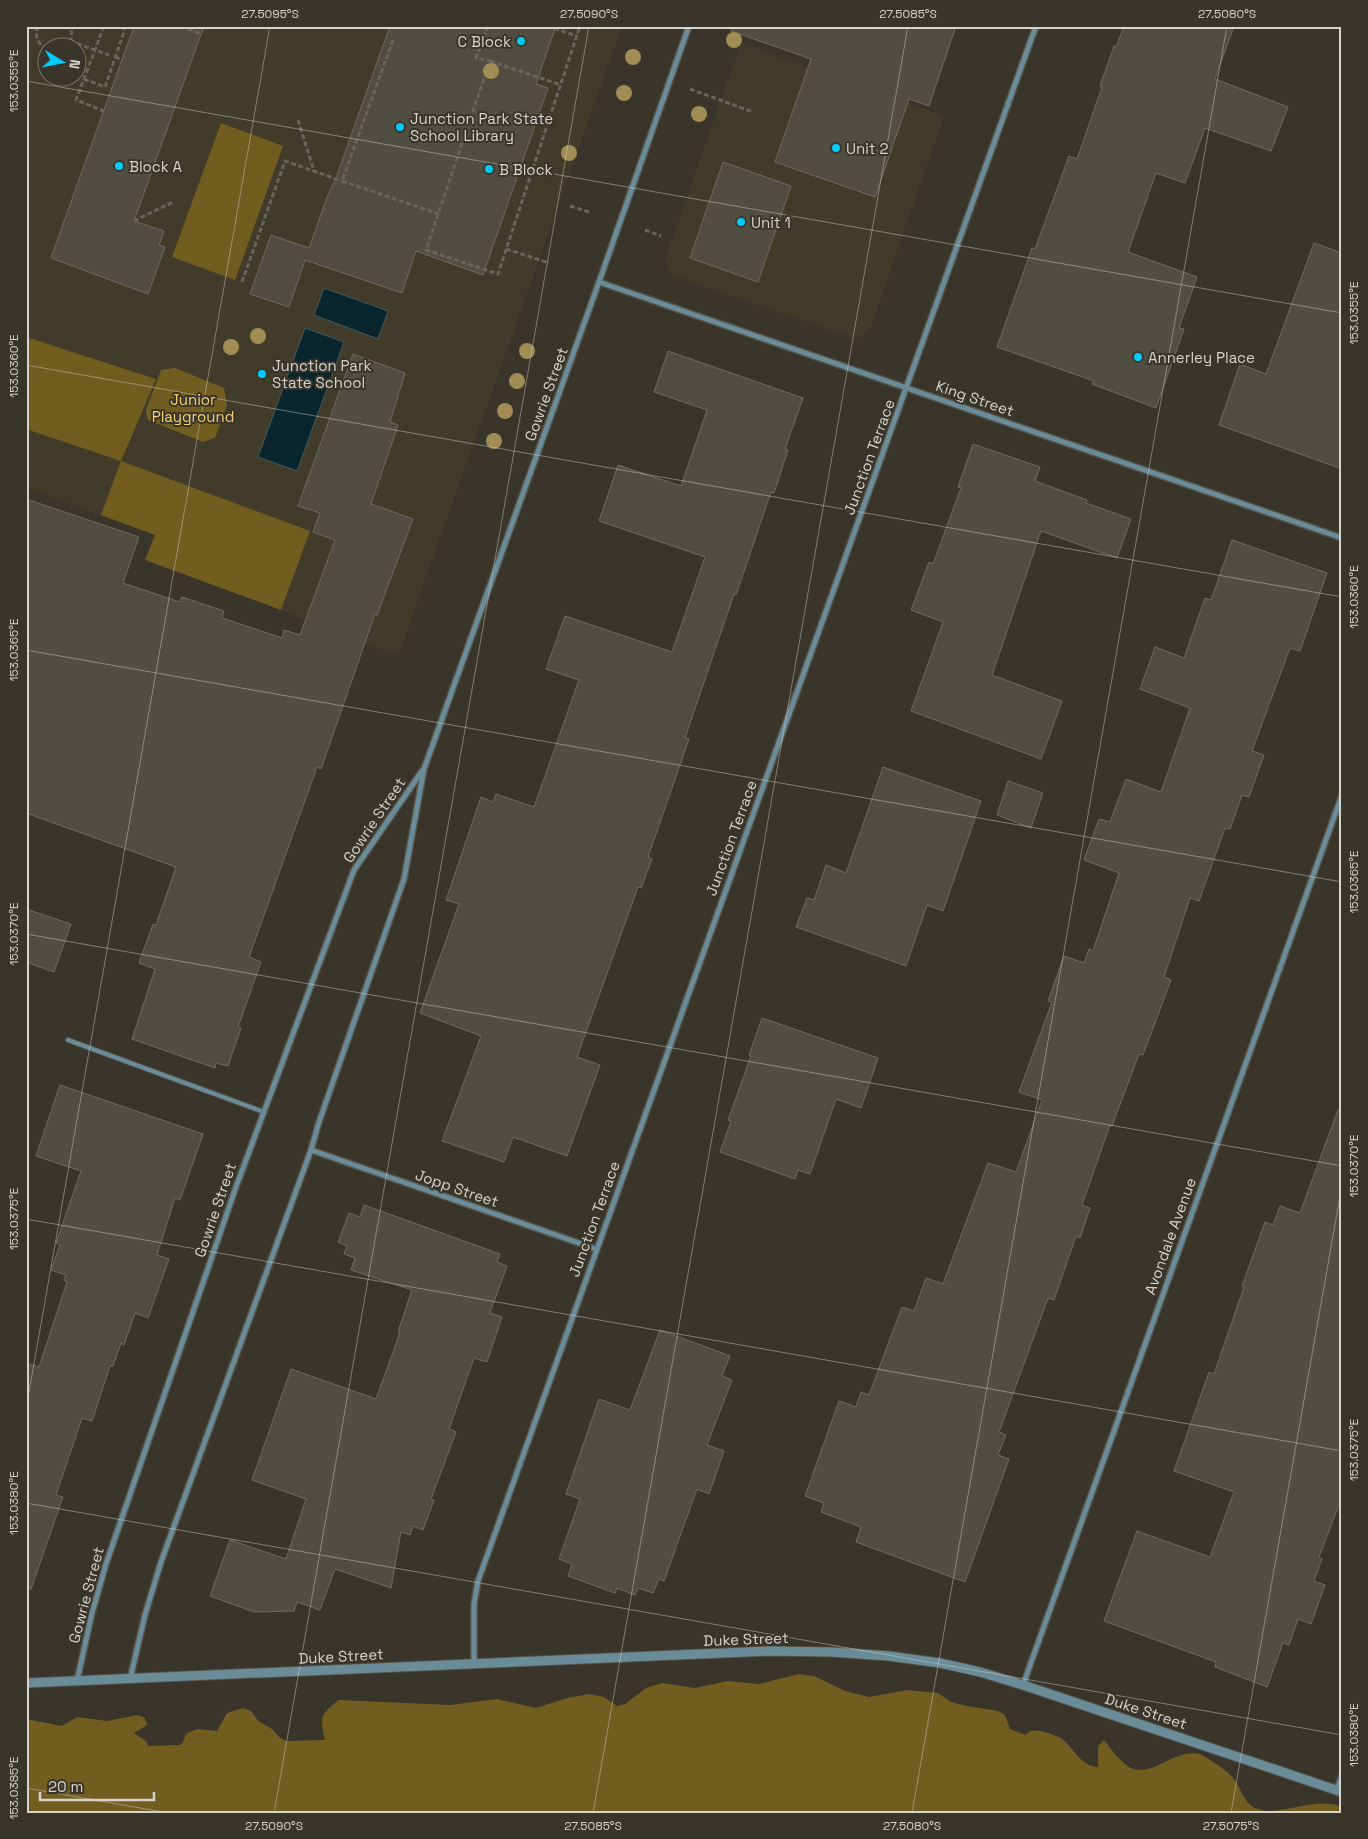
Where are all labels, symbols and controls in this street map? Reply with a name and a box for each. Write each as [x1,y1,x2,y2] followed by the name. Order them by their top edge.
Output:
[241,6,299,22] text: 27.5095°S
[560,6,618,22] text: 27.5090°S
[879,6,937,22] text: 27.5085°S
[1198,6,1256,22] text: 27.5080°S
[458,32,511,51] place label: C Block
[515,35,527,47] marker: C Block
[38,38,88,88] north arrow
[6,49,22,112] text: 153.0355°E
[65,58,84,70] text: N
[410,109,553,145] place label: Junction Park State School Library
[394,121,406,133] marker: Junction Park State School Library
[846,139,889,158] place label: Unit 2
[830,142,842,154] marker: Unit 2
[129,157,183,176] place label: Block A
[113,160,125,172] marker: Block A
[499,160,553,179] place label: B Block
[483,163,495,175] marker: B Block
[751,213,791,232] place label: Unit 1
[735,216,747,228] marker: Unit 1
[1346,281,1362,344] text: 153.0355°E
[6,334,22,398] text: 153.0360°E
[520,344,572,444] street label: Gowrie Street
[1148,348,1255,367] place label: Annerley Place
[1132,351,1144,363] marker: Annerley Place
[272,356,372,392] place label: Junction Park State School
[256,368,268,380] marker: Junction Park State School
[933,376,1017,420] street label: King Street
[152,390,234,426] park label: Junior Playground
[839,397,899,517] street label: Junction Terrace
[1346,565,1362,629] text: 153.0360°E
[6,618,22,682] text: 153.0365°E
[338,774,410,866] street label: Gowrie Street
[701,778,761,898] street label: Junction Terrace
[1346,850,1362,914] text: 153.0365°E
[6,902,22,965] text: 153.0370°E
[1346,1134,1362,1197] text: 153.0370°E
[564,1159,624,1279] street label: Junction Terrace
[190,1160,240,1260] street label: Gowrie Street
[413,1165,501,1211] street label: Jopp Street
[1140,1175,1200,1297] street label: Avondale Avenue
[6,1187,22,1250] text: 153.0375°E
[1346,1418,1362,1481] text: 153.0375°E
[6,1471,22,1535] text: 153.0380°E
[64,1545,108,1645] street label: Gowrie Street
[703,1628,789,1650] street label: Duke Street
[298,1644,384,1668] street label: Duke Street
[1102,1689,1190,1733] street label: Duke Street
[1346,1703,1362,1767] text: 153.0380°E
[6,1756,22,1820] text: 153.0385°E
[40,1769,154,1801] scale bar
[48,1777,83,1796] text: 20 m
[245,1818,303,1834] text: 27.5090°S
[564,1818,622,1834] text: 27.5085°S
[883,1818,941,1834] text: 27.5080°S
[1203,1818,1259,1834] text: 27.5075°S

